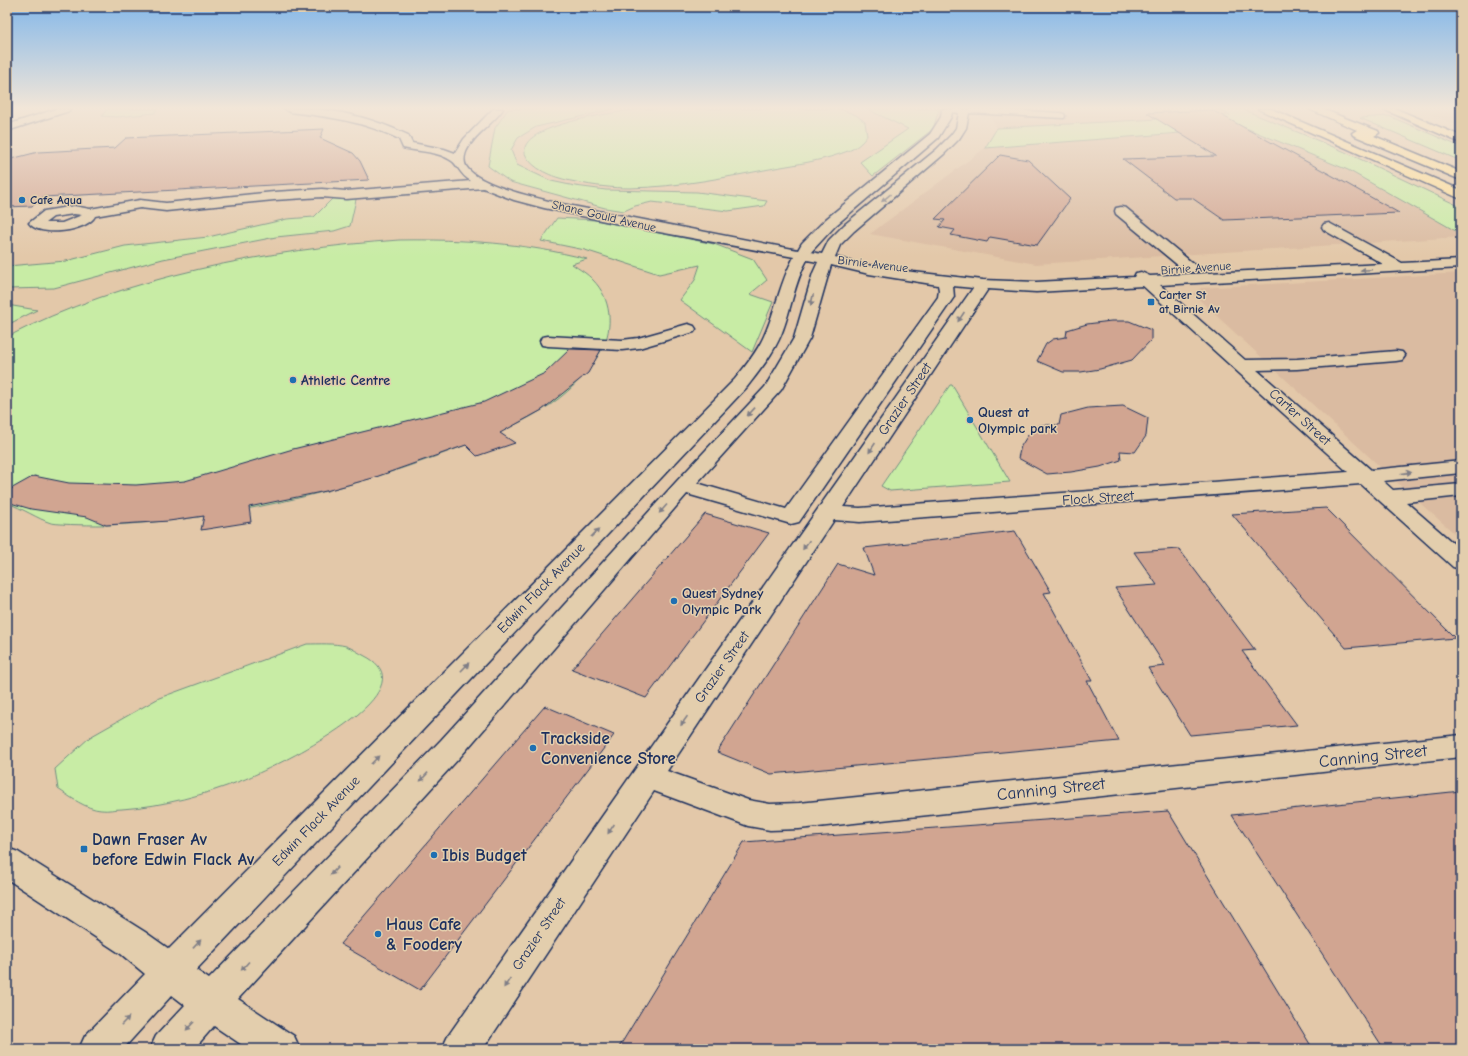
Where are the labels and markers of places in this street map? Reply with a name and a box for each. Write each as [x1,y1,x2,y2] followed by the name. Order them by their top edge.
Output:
[30,193,82,207] place label: Cafe Aqua
[17,195,27,205] marker: Cafe Aqua
[1159,288,1221,316] place label: Carter St at Birnie Av
[1146,297,1156,307] marker: Carter St at Birnie Av
[301,372,390,389] place label: Athletic Centre
[288,375,298,385] marker: Athletic Centre
[978,404,1057,437] place label: Quest at Olympic park
[965,415,975,425] marker: Quest at Olympic park
[682,585,764,618] place label: Quest Sydney Olympic Park
[669,596,679,606] marker: Quest Sydney Olympic Park
[541,729,676,768] place label: Trackside Convenience Store
[528,743,538,753] marker: Trackside Convenience Store
[92,830,255,869] place label: Dawn Fraser Av before Edwin Flack Av
[79,844,89,854] marker: Dawn Fraser Av before Edwin Flack Av
[442,846,527,865] place label: Ibis Budget
[429,850,439,860] marker: Ibis Budget
[386,915,462,954] place label: Haus Cafe & Foodery
[373,929,383,939] marker: Haus Cafe & Foodery

